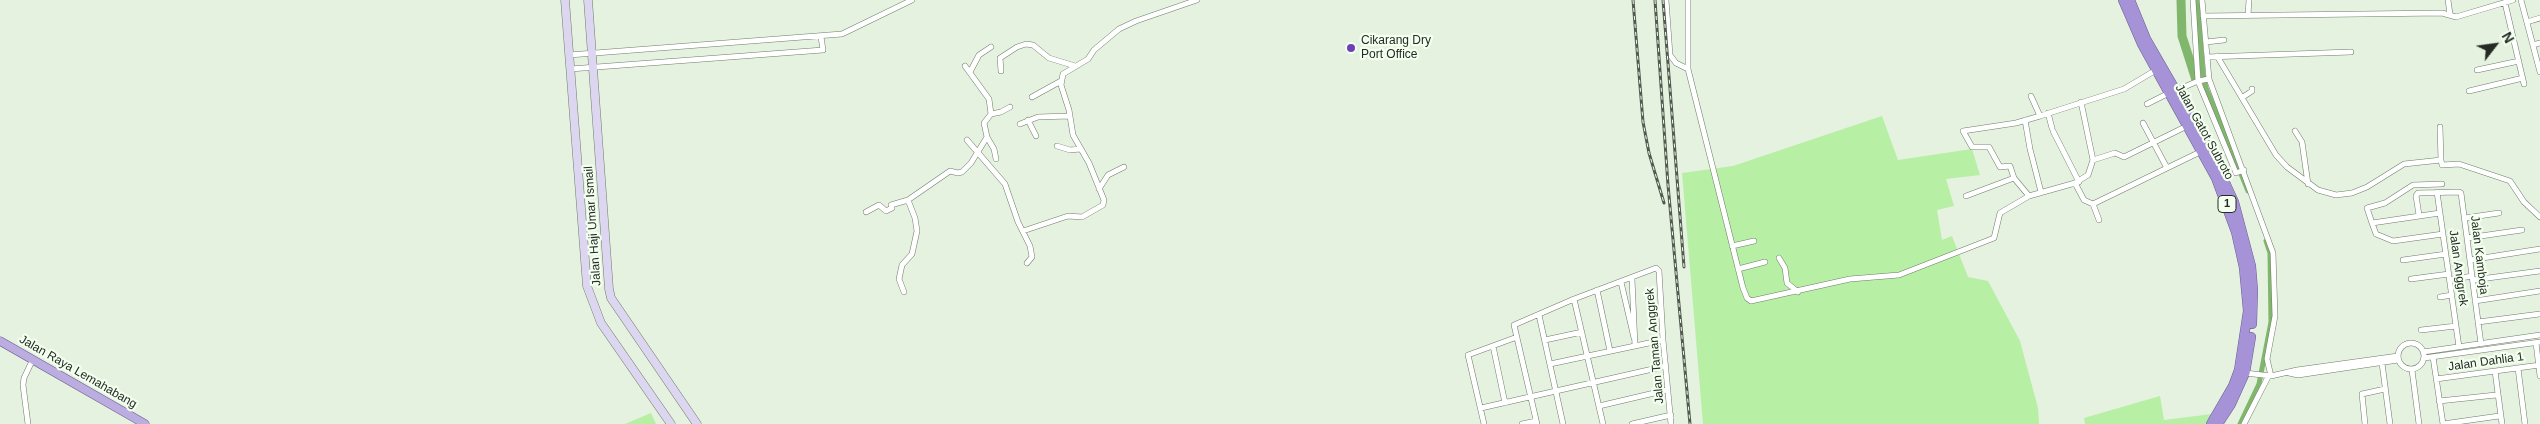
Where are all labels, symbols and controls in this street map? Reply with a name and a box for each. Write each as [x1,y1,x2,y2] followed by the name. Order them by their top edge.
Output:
[2470,20,2520,70] north arrow
[2499,29,2517,46] text: N
[1361,34,1431,62] place label: Cikarang Dry Port Office
[1345,42,1357,54] marker: Cikarang Dry Port Office
[2172,82,2236,182] street label: Jalan Gatot Subroto
[582,166,604,286] street label: Jalan Haji Umar Ismail
[2218,195,2236,212] road number: 1
[2467,215,2491,295] street label: Jalan Kamboja
[2446,229,2470,307] street label: Jalan Anggrek
[1643,288,1667,404] street label: Jalan Taman Anggrek
[17,332,139,412] street label: Jalan Raya Lemahabang
[2447,350,2525,374] street label: Jalan Dahlia 1

